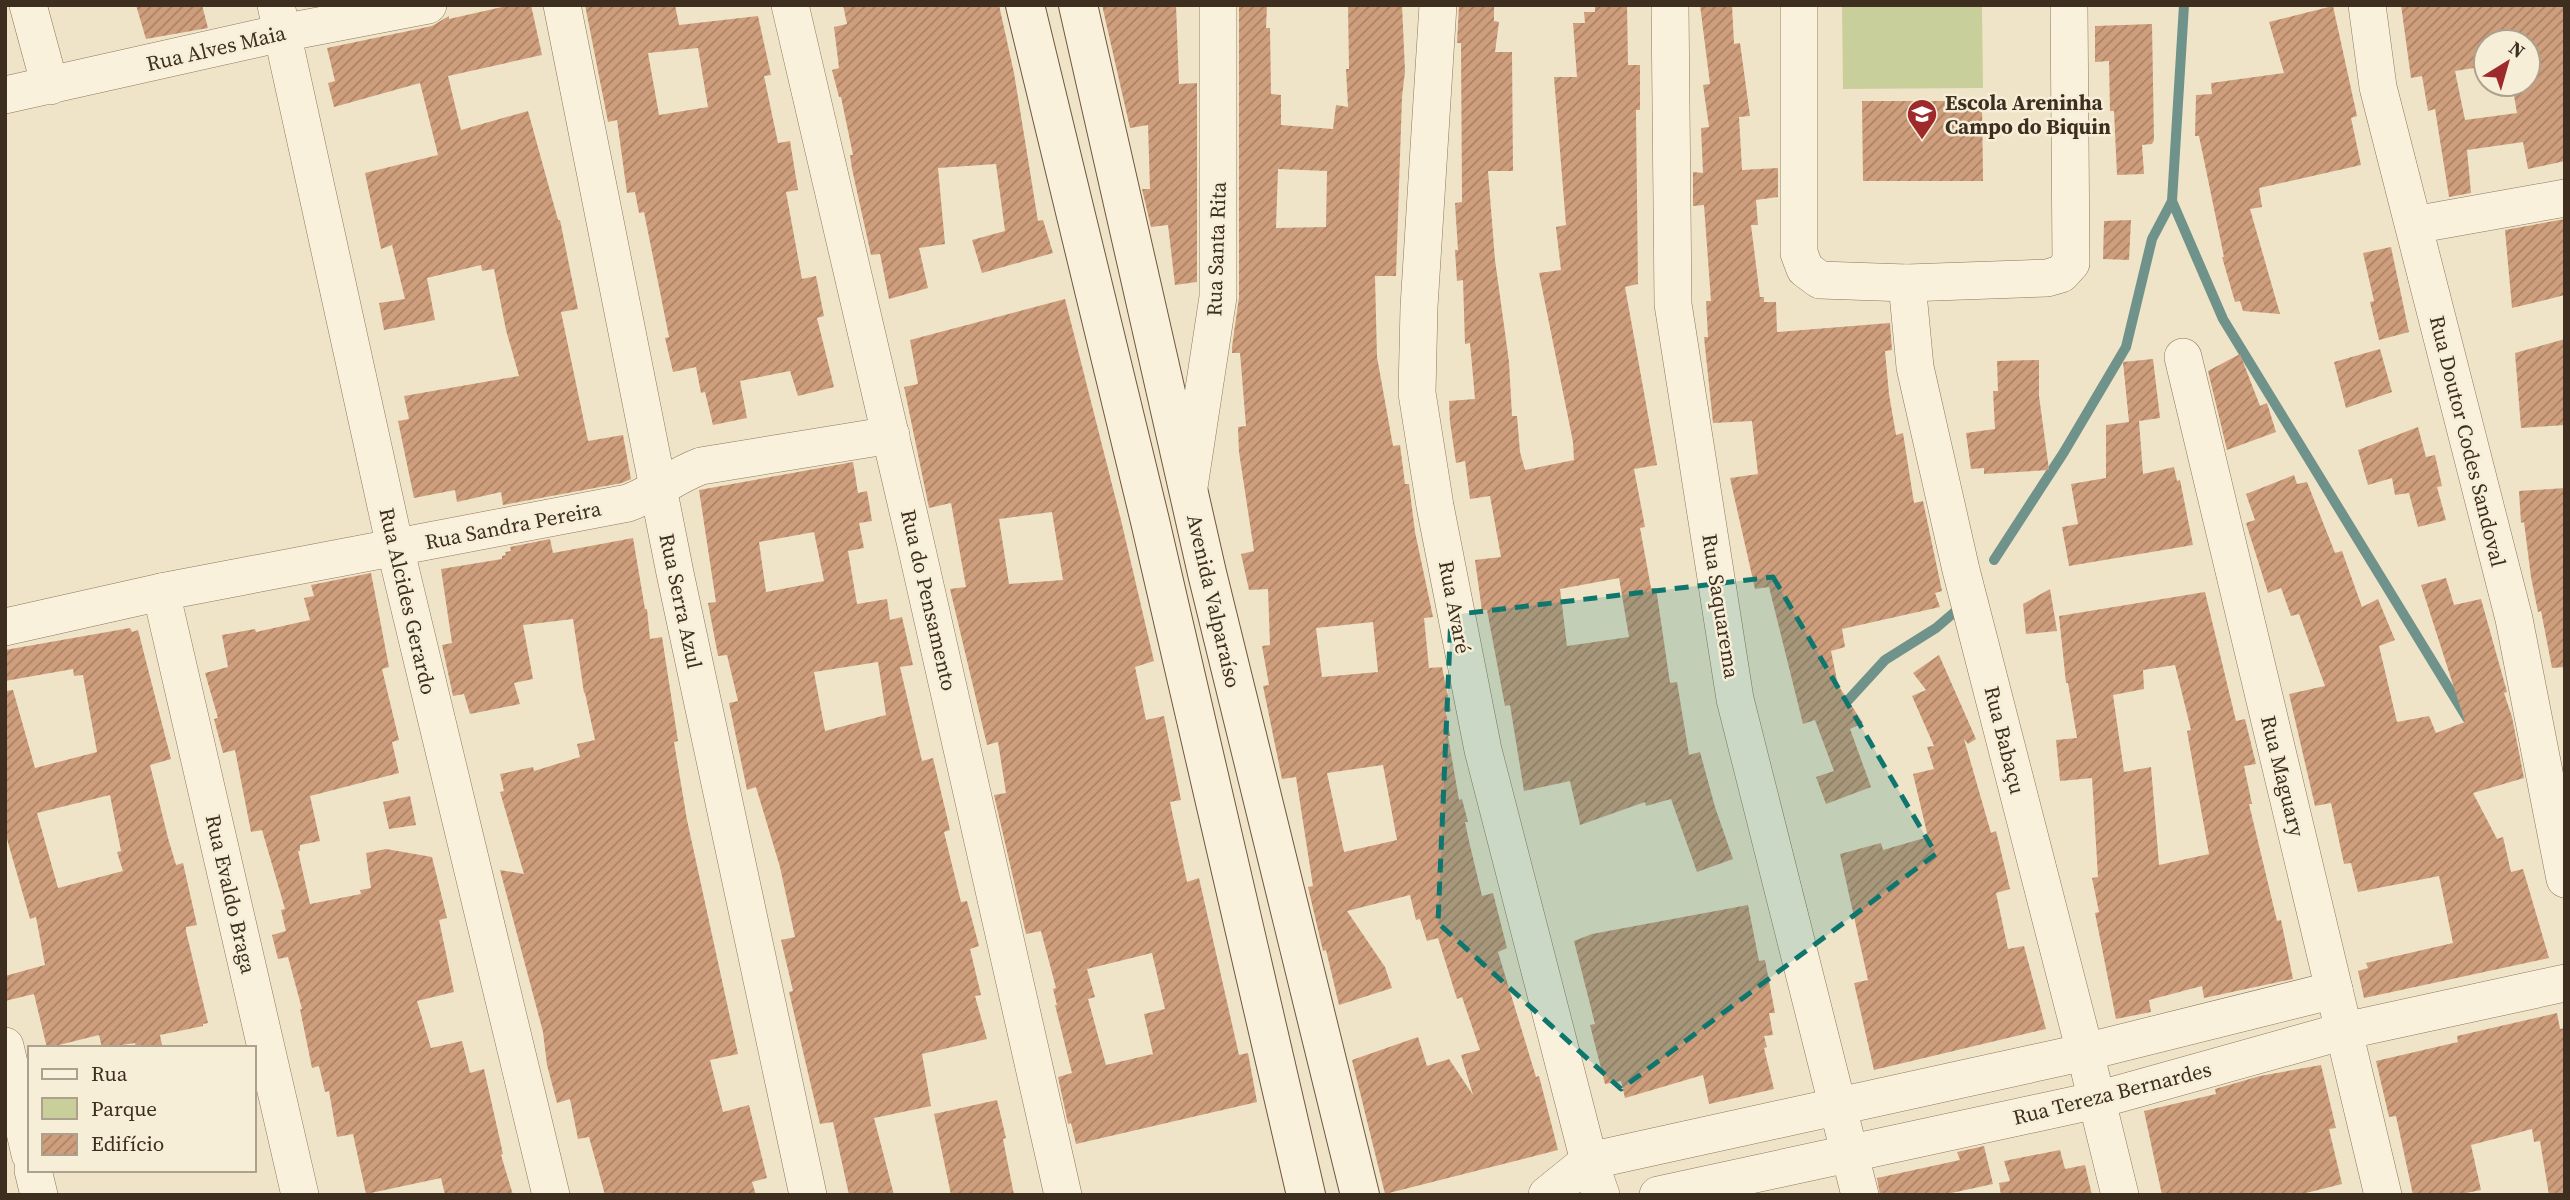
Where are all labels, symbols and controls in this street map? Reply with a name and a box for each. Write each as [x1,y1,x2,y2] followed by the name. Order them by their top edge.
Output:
[143,18,289,78] street label: Rua Alves Maia
[2472,28,2542,98] north arrow
[2504,35,2531,64] text: N
[1945,88,2111,141] place label: Escola Areninha Campo do Biquin
[1905,97,1939,141] school or university icon: Escola Areninha Campo do Biquin
[1199,181,1233,317] street label: Rua Santa Rita
[2423,312,2513,570] street label: Rua Doutor Codes Sandoval
[422,494,604,556] street label: Rua Sandra Pereira
[372,505,444,697] street label: Rua Alcides Gerardo
[894,506,964,694] street label: Rua do Pensamento
[1180,511,1248,691] street label: Avenida Valparaíso
[652,531,710,671] street label: Rua Serra Azul
[1695,532,1747,681] street label: Rua Saquarema
[1432,558,1478,656] street label: Rua Avaré
[1978,683,2032,797] street label: Rua Babaçu
[2254,712,2312,840] street label: Rua Maguary
[199,812,263,977] street label: Rua Evaldo Braga
[28,1046,256,1172] legend
[2010,1054,2214,1132] street label: Rua Tereza Bernardes
[91,1059,128,1088] text: Rua
[91,1094,157,1123] text: Parque
[91,1129,164,1158] text: Edifício

